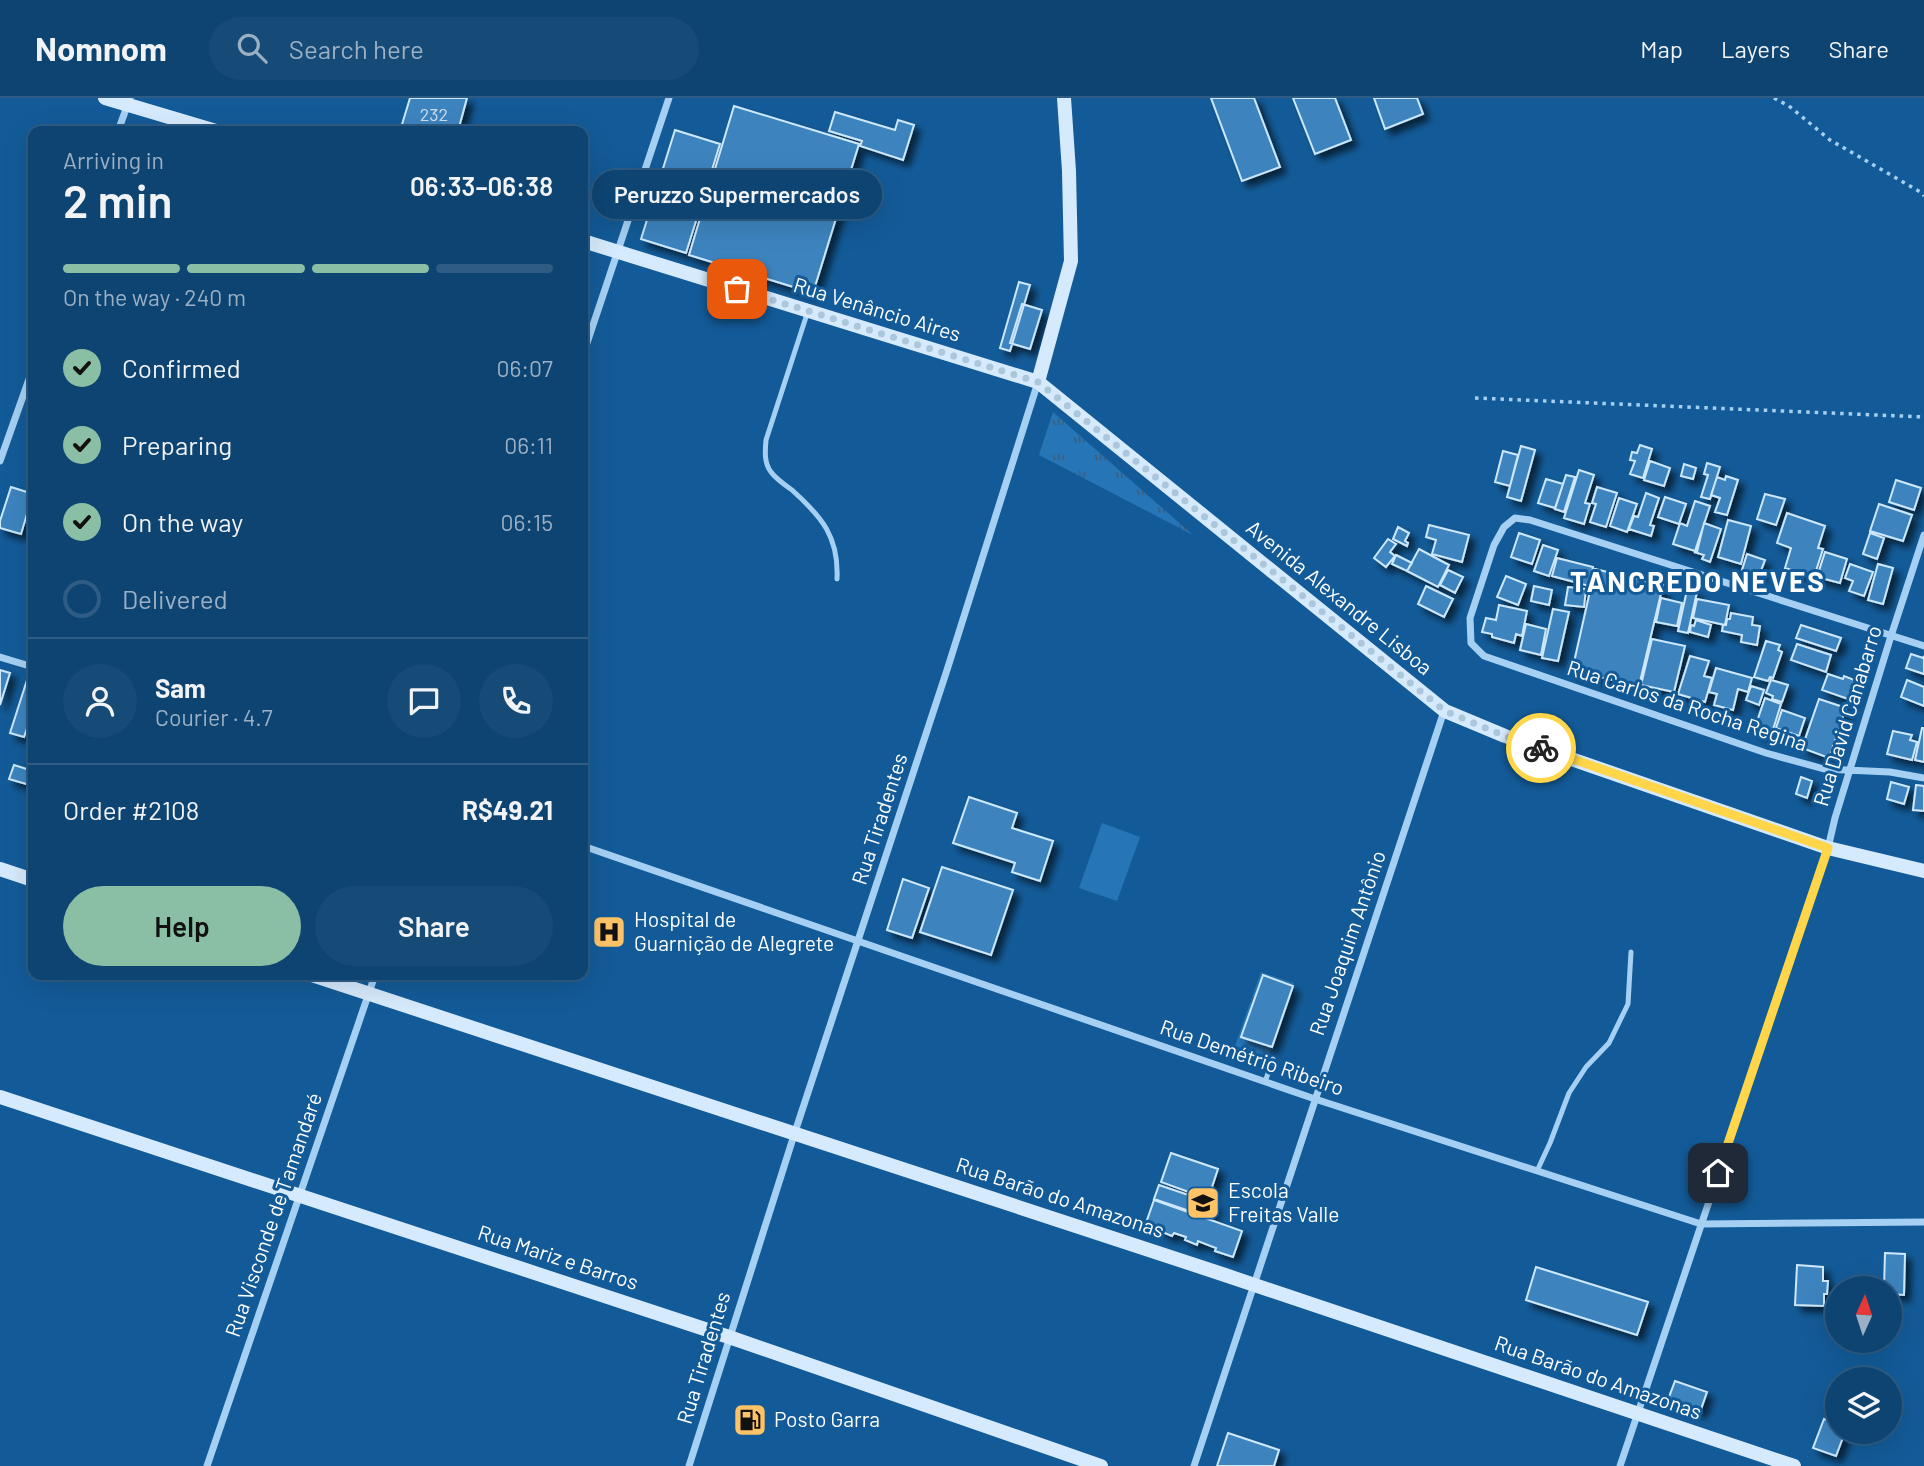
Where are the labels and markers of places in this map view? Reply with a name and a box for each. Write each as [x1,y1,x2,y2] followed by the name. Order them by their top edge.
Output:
[592,170,882,219] callout: Peruzzo Supermercados
[707,259,767,319] pin
[634,906,834,955] place label: Hospital de Guarnição de Alegrete
[590,913,628,951] hospital icon: Hospital de Guarnição de Alegrete
[1688,1143,1748,1203] pin
[1228,1177,1339,1226] place label: Escola Freitas Valle
[1184,1184,1222,1222] school or university icon: Escola Freitas Valle
[731,1401,769,1439] fuel station icon: Posto Garra
[774,1406,880,1431] place label: Posto Garra

